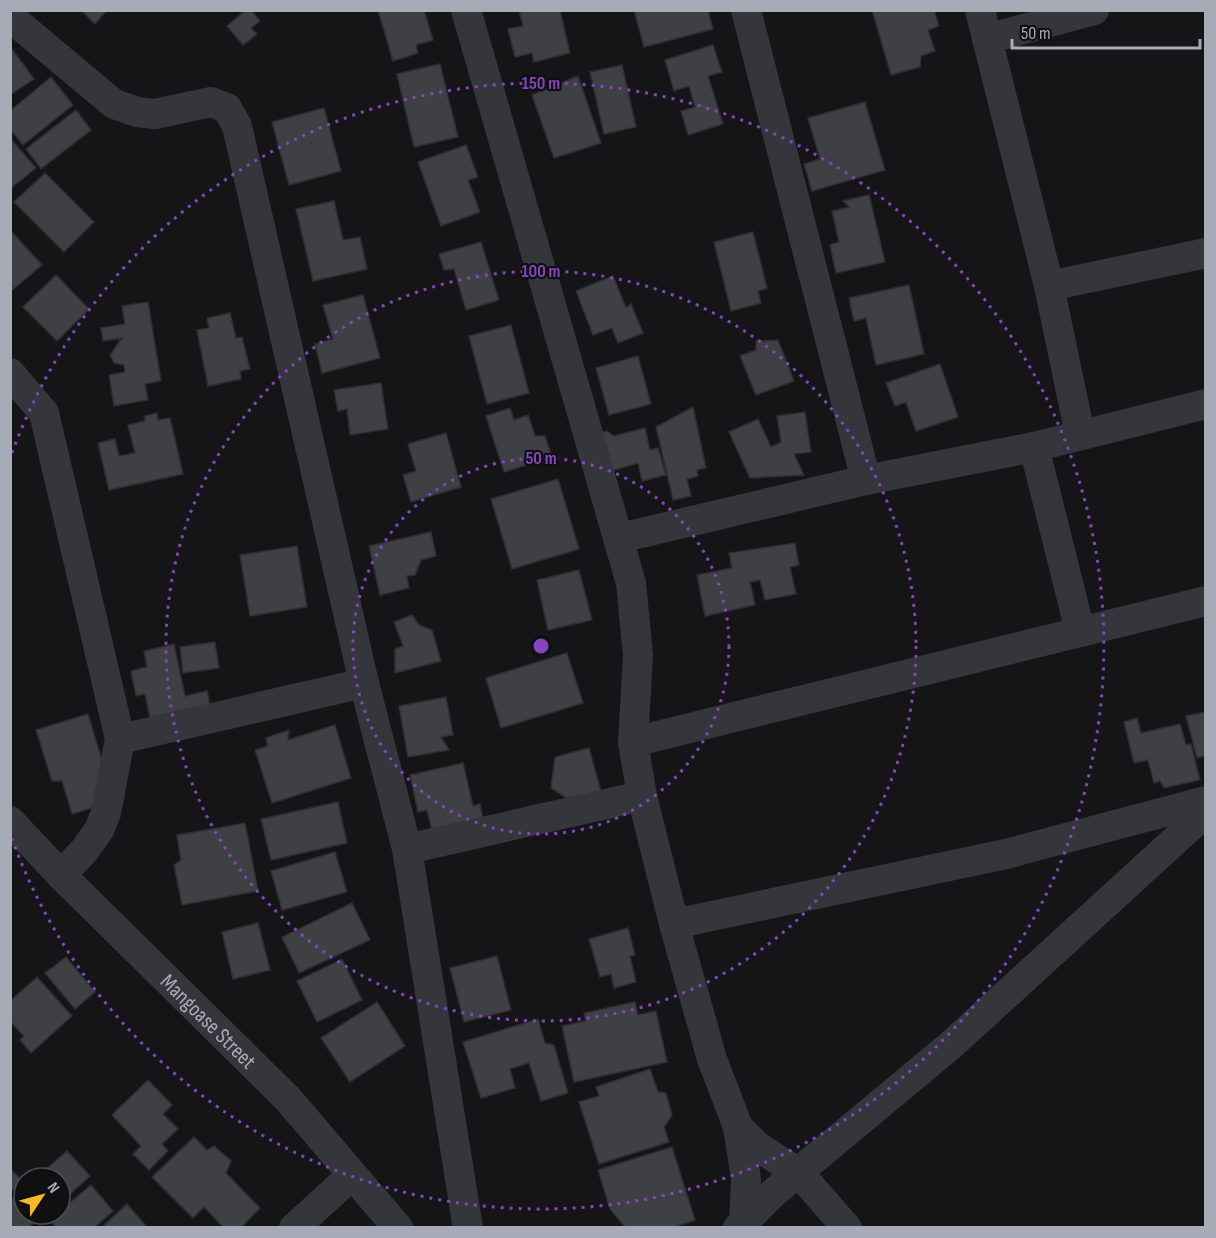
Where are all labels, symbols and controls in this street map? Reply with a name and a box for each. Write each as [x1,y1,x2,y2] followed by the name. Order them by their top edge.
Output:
[1012,12,1200,50] scale bar
[1021,23,1051,44] text: 50 m
[522,73,560,94] text: 150 m
[522,261,561,282] text: 100 m
[525,448,557,469] text: 50 m
[531,636,551,656] centre of rings
[154,969,262,1075] street label: Mangoase Street
[12,1166,72,1226] north arrow
[43,1179,63,1197] text: N

